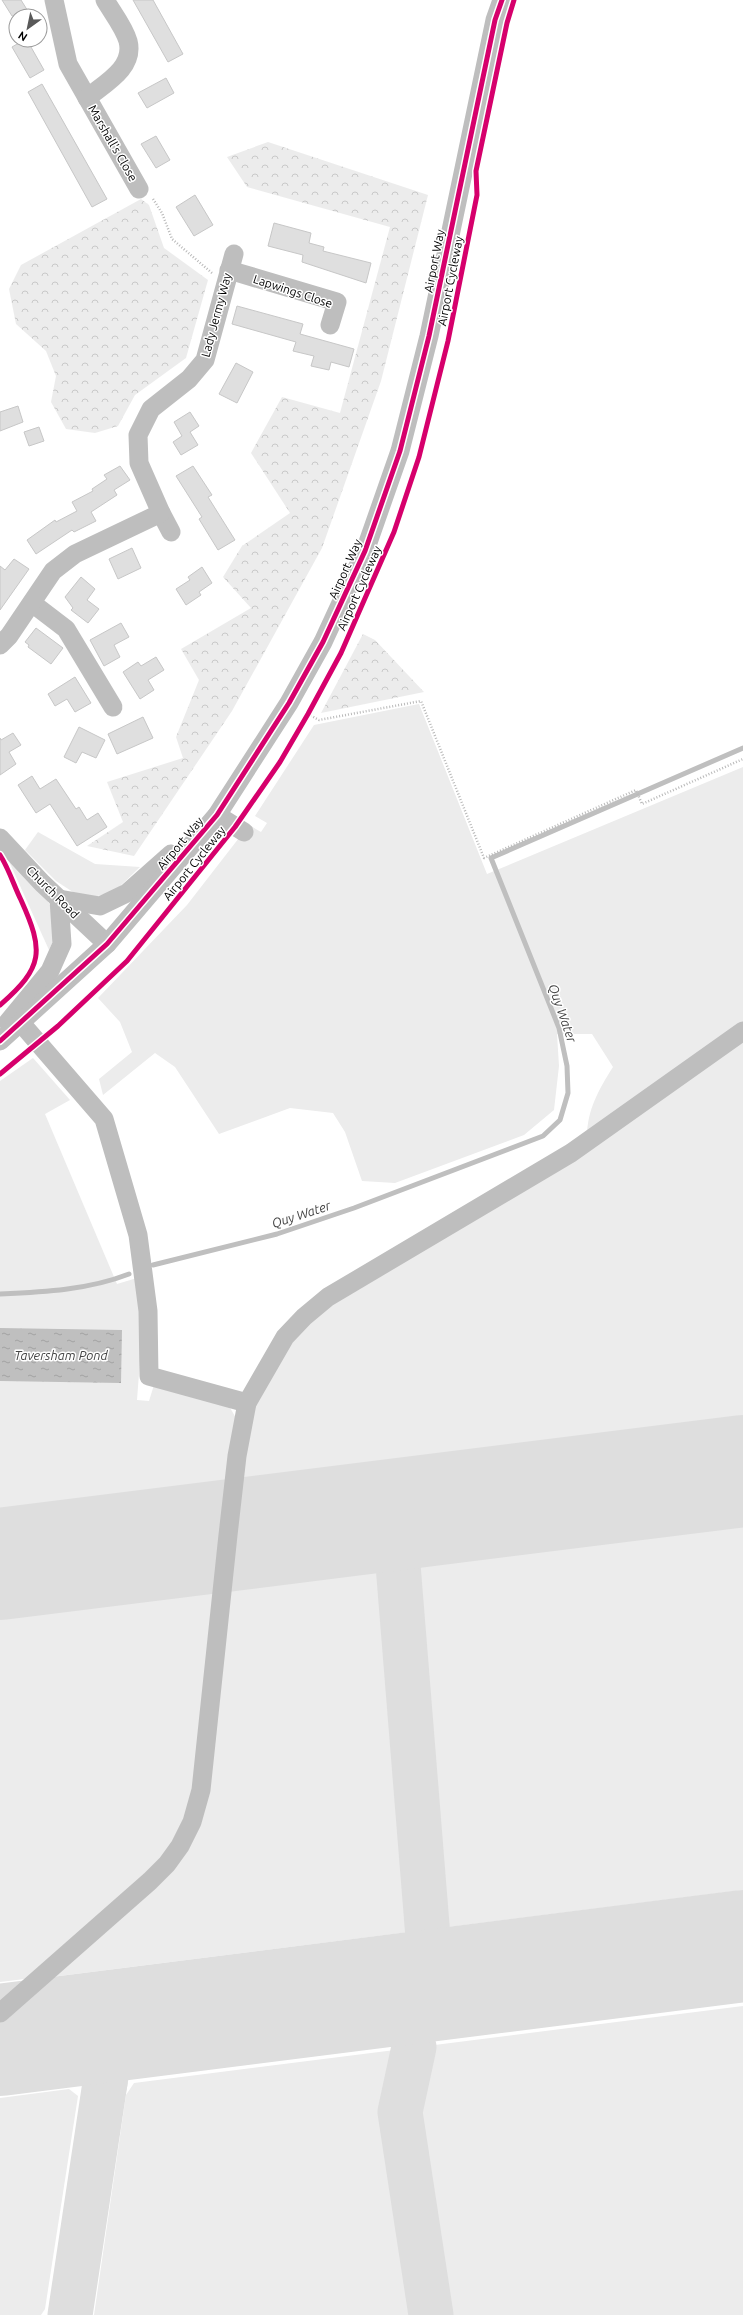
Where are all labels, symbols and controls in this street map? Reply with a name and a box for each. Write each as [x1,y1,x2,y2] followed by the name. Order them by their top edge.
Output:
[8,8,48,48] north arrow
[16,29,29,44] text: N
[86,103,140,183] street label: Marshall's Close
[422,228,447,294] street label: Airport Way
[435,235,465,327] street label: Airport Cycleway
[199,271,234,359] street label: Lady Jermy Way
[252,272,334,310] street label: Lapwings Close
[326,537,364,601] street label: Airport Way
[335,544,384,632] street label: Airport Cycleway
[154,814,206,872] street label: Airport Way
[160,823,228,902] street label: Airport Cycleway
[24,863,82,921] street label: Church Road
[546,982,580,1045] water label: Quy Water
[270,1198,333,1231] water label: Quy Water
[14,1348,109,1362] water label: Taversham Pond

